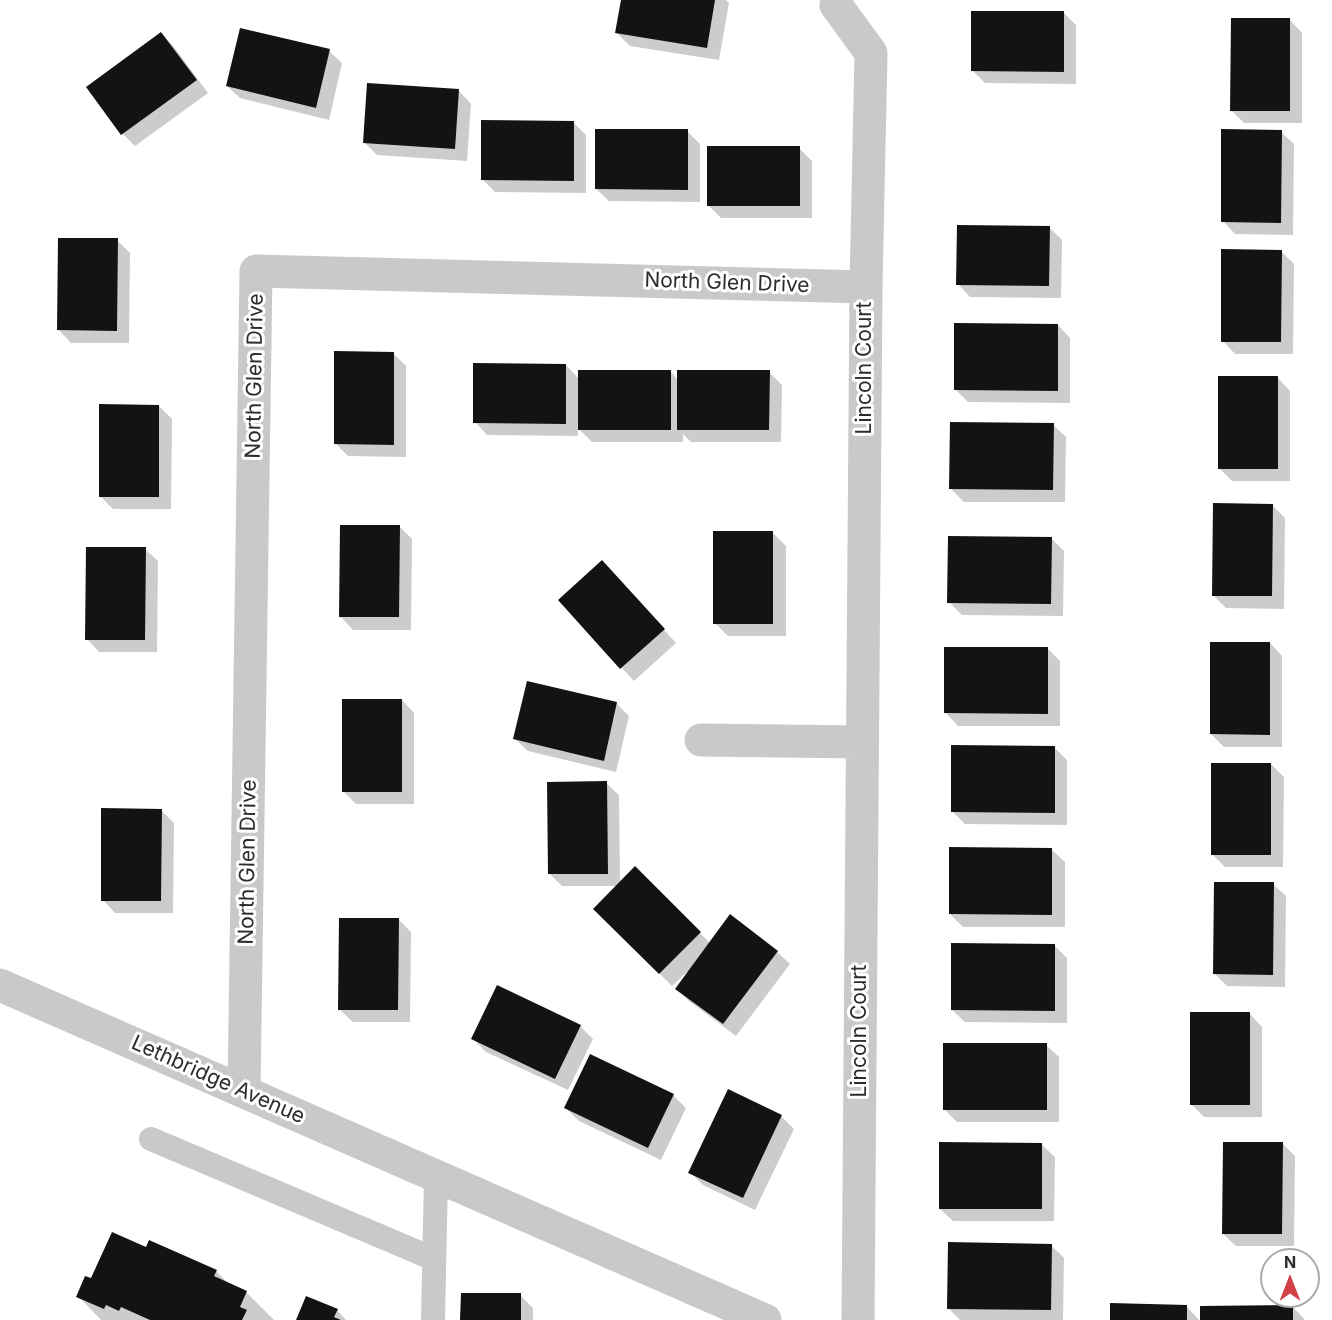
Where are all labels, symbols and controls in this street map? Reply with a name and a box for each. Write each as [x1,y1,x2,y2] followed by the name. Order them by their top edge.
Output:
[644,268,810,298] street label: North Glen Drive
[241,293,269,459] street label: North Glen Drive
[852,302,878,434] street label: Lincoln Court
[234,779,262,945] street label: North Glen Drive
[847,965,873,1097] street label: Lincoln Court
[127,1030,309,1130] street label: Lethbridge Avenue
[1260,1248,1320,1308] north arrow
[1284,1252,1296,1272] text: N

